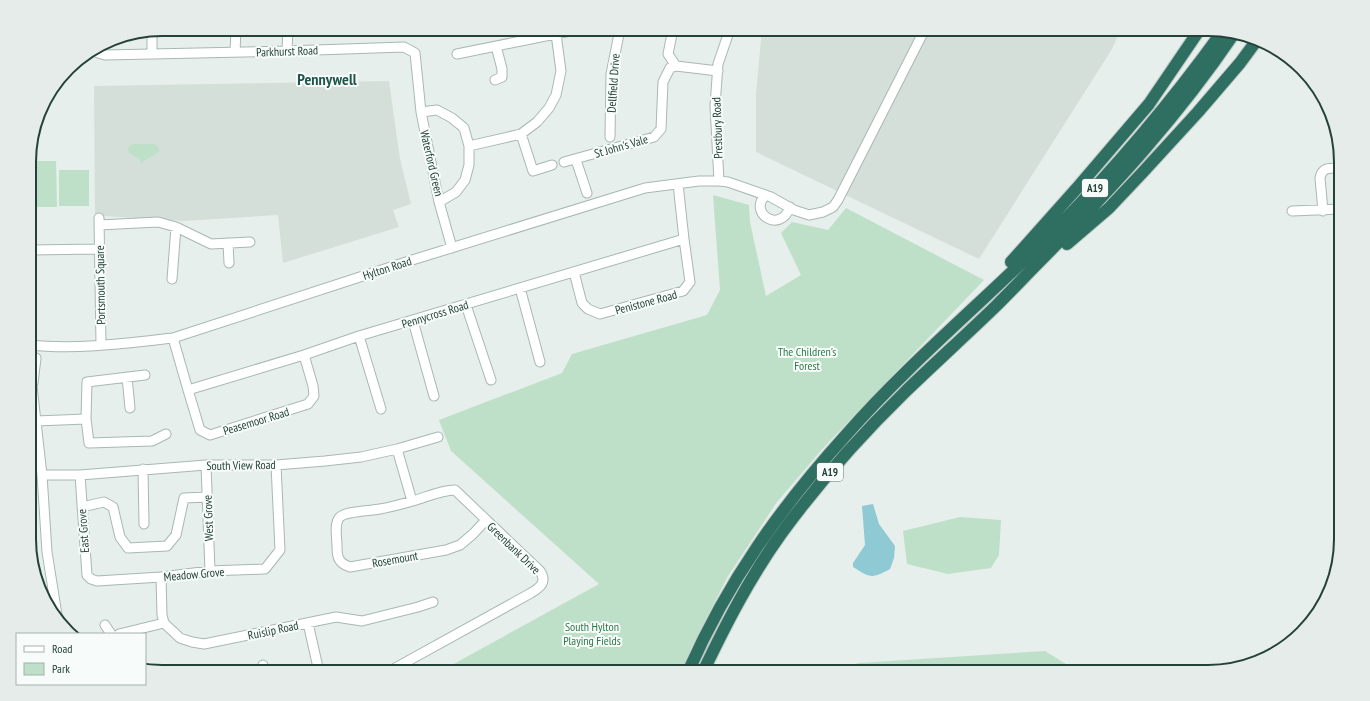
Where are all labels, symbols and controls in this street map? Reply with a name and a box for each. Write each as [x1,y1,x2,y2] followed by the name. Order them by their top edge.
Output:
[256,42,318,60] street label: Parkhurst Road
[603,53,623,113] street label: Dellfield Drive
[297,69,357,89] district label: Pennywell
[708,97,726,159] street label: Prestbury Road
[417,128,447,198] street label: Waterford Green
[592,131,650,161] street label: St John's Vale
[1082,179,1108,197] road number: A19
[92,245,108,325] street label: Portsmouth Square
[361,253,413,283] street label: Hylton Road
[613,287,679,317] street label: Penistone Road
[400,297,470,331] street label: Pennycross Road
[778,344,836,373] park label: The Children's Forest
[221,404,291,438] street label: Peasemoor Road
[206,457,276,473] street label: South View Road
[817,463,843,481] road number: A19
[200,495,216,541] street label: West Grove
[74,509,92,553] street label: East Grove
[484,519,544,577] street label: Greenbank Drive
[371,547,420,570] street label: Rosemount
[163,564,225,584] street label: Meadow Grove
[246,617,300,643] street label: Ruislip Road
[563,619,621,648] park label: South Hylton Playing Fields
[16,633,146,685] legend
[52,641,72,656] text: Road
[52,661,70,676] text: Park

